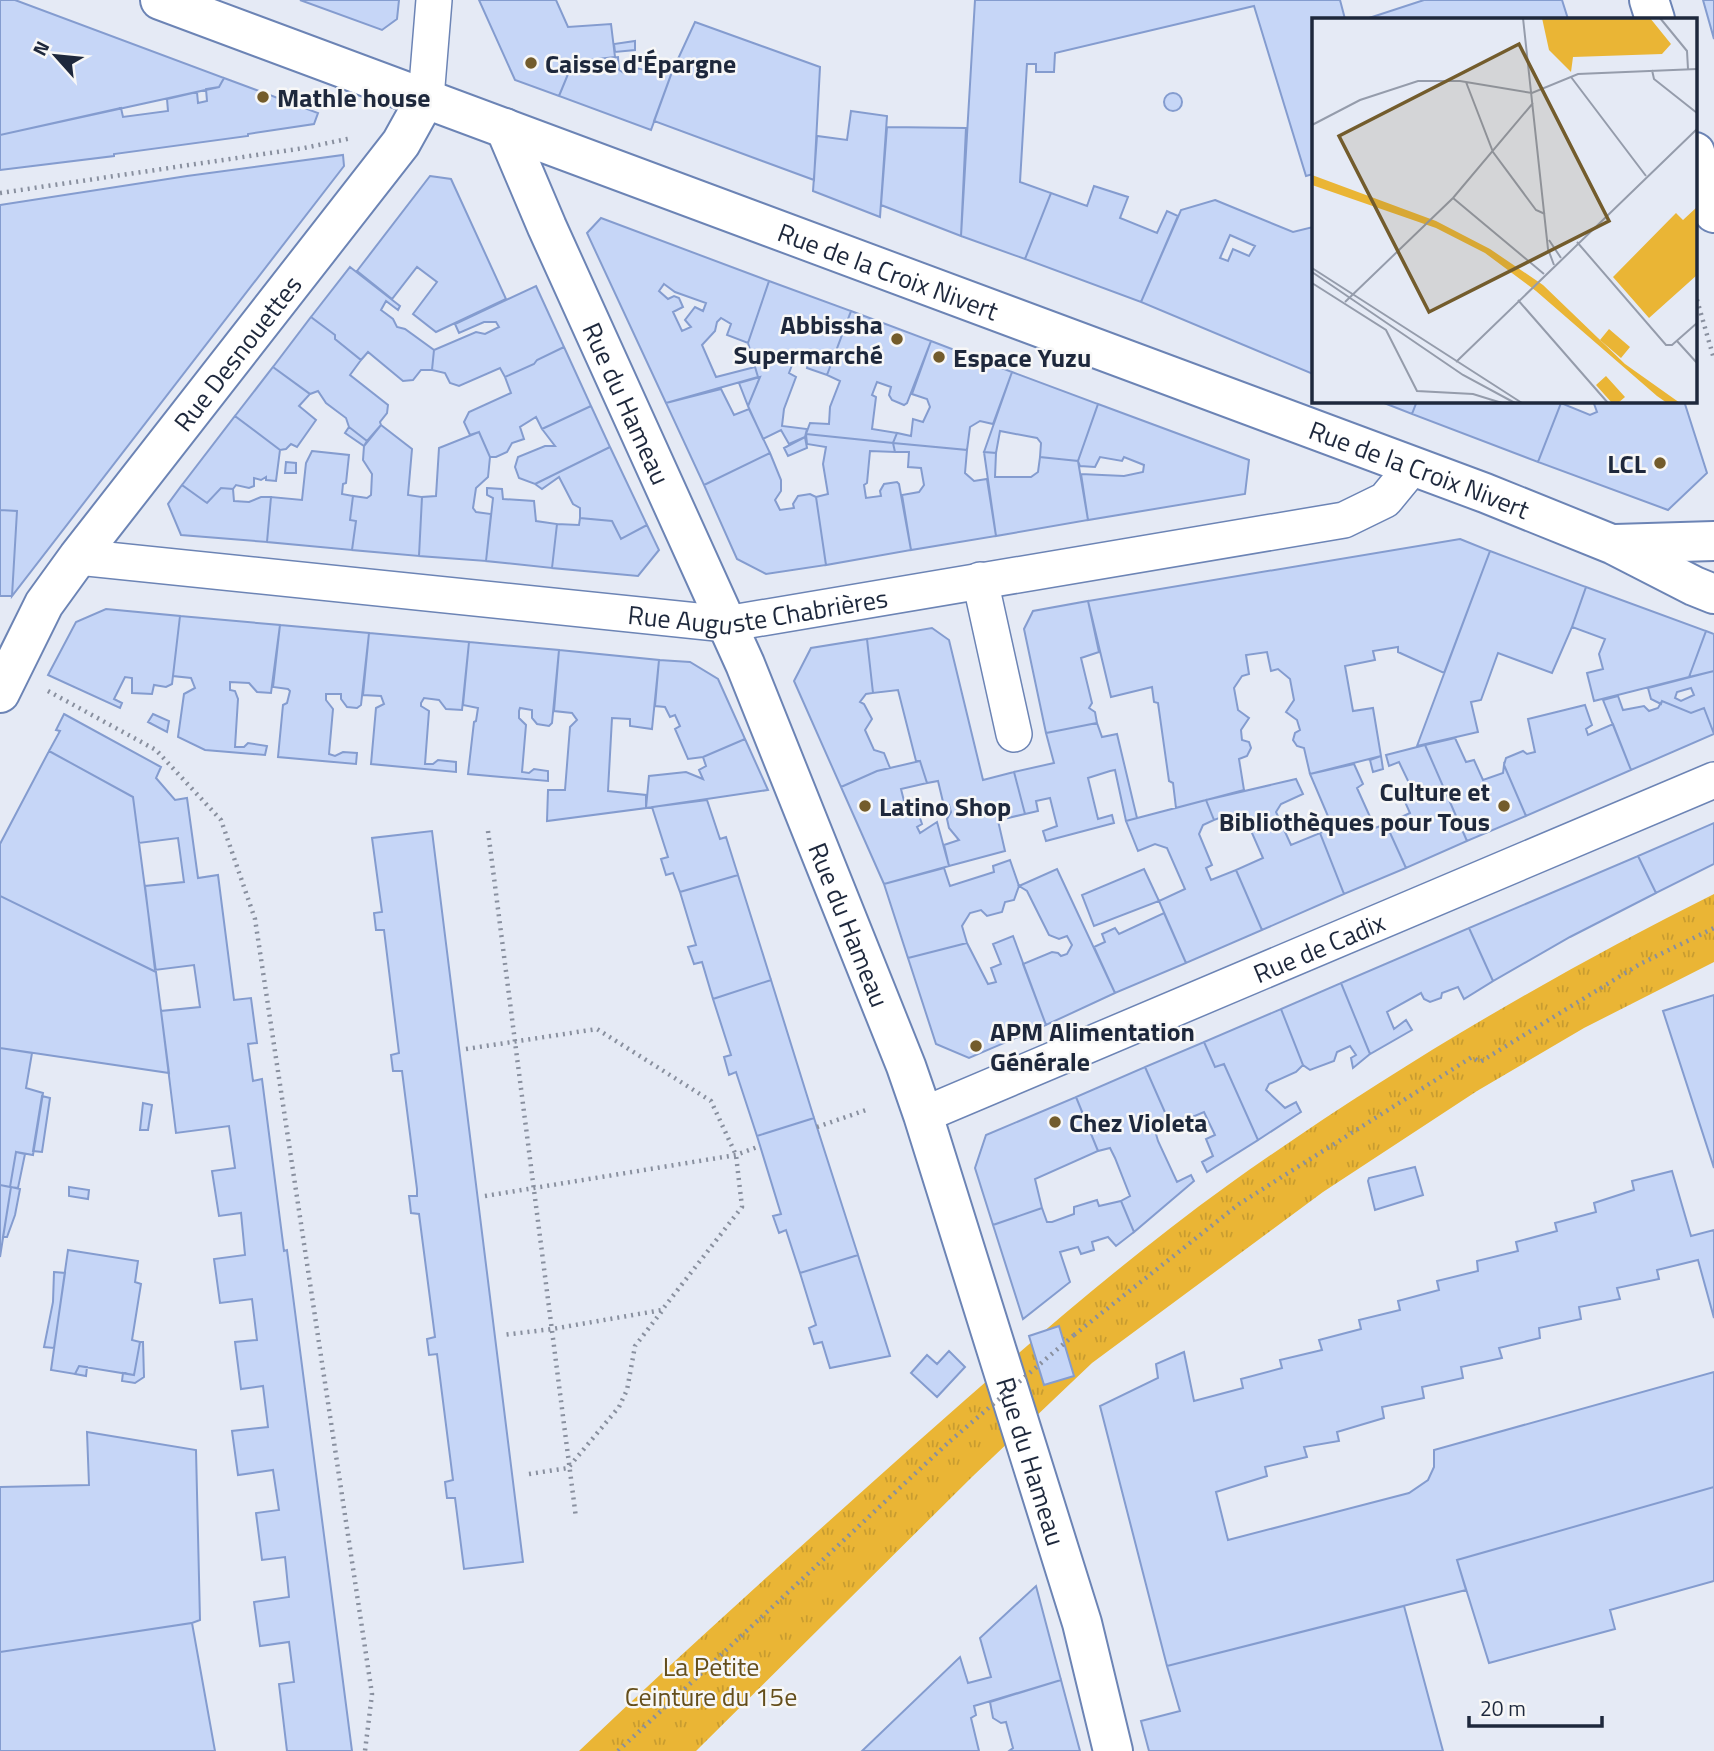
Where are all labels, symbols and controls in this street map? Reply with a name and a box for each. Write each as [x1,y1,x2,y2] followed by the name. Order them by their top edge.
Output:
[1312,18,1696,402] inset map
[21,21,91,91] north arrow
[24,36,56,61] text: N
[545,44,736,83] place label: Caisse d'Épargne
[523,55,539,71] marker: Caisse d'Épargne
[277,78,431,117] place label: Mathle house
[255,89,271,105] marker: Mathle house
[772,212,1004,330] street label: Rue de la Croix Nivert
[164,267,311,439] street label: Rue Desnouettes
[733,305,883,374] place label: Abbissha Supermarché
[573,316,681,491] street label: Rue du Hameau
[889,331,905,347] marker: Abbissha Supermarché
[953,338,1091,377] place label: Espace Yuzu
[931,349,947,365] marker: Espace Yuzu
[1304,410,1535,528] street label: Rue de la Croix Nivert
[1607,444,1646,483] place label: LCL
[1652,455,1668,471] marker: LCL
[626,578,890,644] street label: Rue Auguste Chabrières
[1219,772,1490,841] place label: Culture et Bibliothèques pour Tous
[879,787,1011,826] place label: Latino Shop
[857,798,873,814] marker: Latino Shop
[1496,798,1512,814] marker: Culture et Bibliothèques pour Tous
[799,836,900,1013] street label: Rue du Hameau
[1247,902,1391,993] street label: Rue de Cadix
[990,1012,1195,1081] place label: APM Alimentation Générale
[968,1038,984,1054] marker: APM Alimentation Générale
[1069,1103,1208,1142] place label: Chez Violeta
[1047,1114,1063,1130] marker: Chez Violeta
[987,1372,1076,1550] street label: Rue du Hameau
[625,1647,797,1716] park label: La Petite Ceinture du 15e
[1469,1684,1602,1728] scale bar
[1480,1692,1526,1724] text: 20 m

